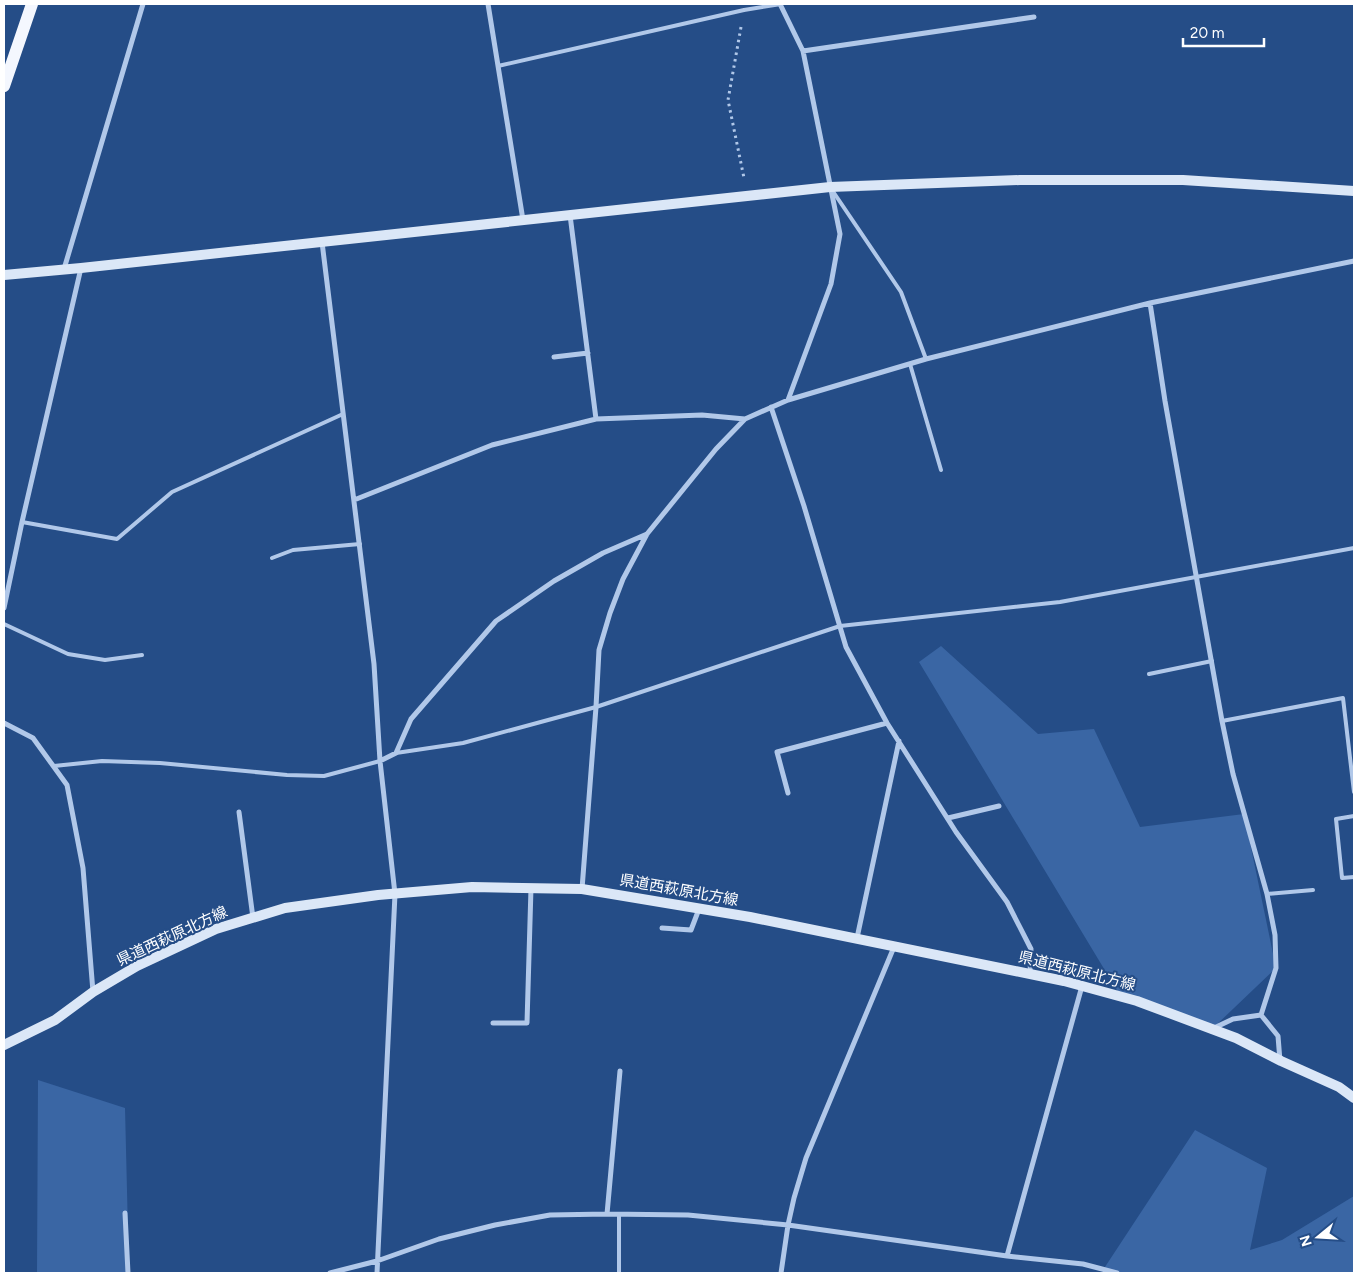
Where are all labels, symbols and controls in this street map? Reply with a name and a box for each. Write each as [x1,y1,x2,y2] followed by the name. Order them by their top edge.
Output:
[1183,15,1264,47] scale bar
[1190,24,1224,42] text: 20 m
[618,871,740,909] street label: 県道西萩原北方線
[114,902,230,970] street label: 県道西萩原北方線
[1017,948,1137,994] street label: 県道西萩原北方線
[1293,1212,1343,1262] north arrow
[1296,1233,1316,1249] text: N

